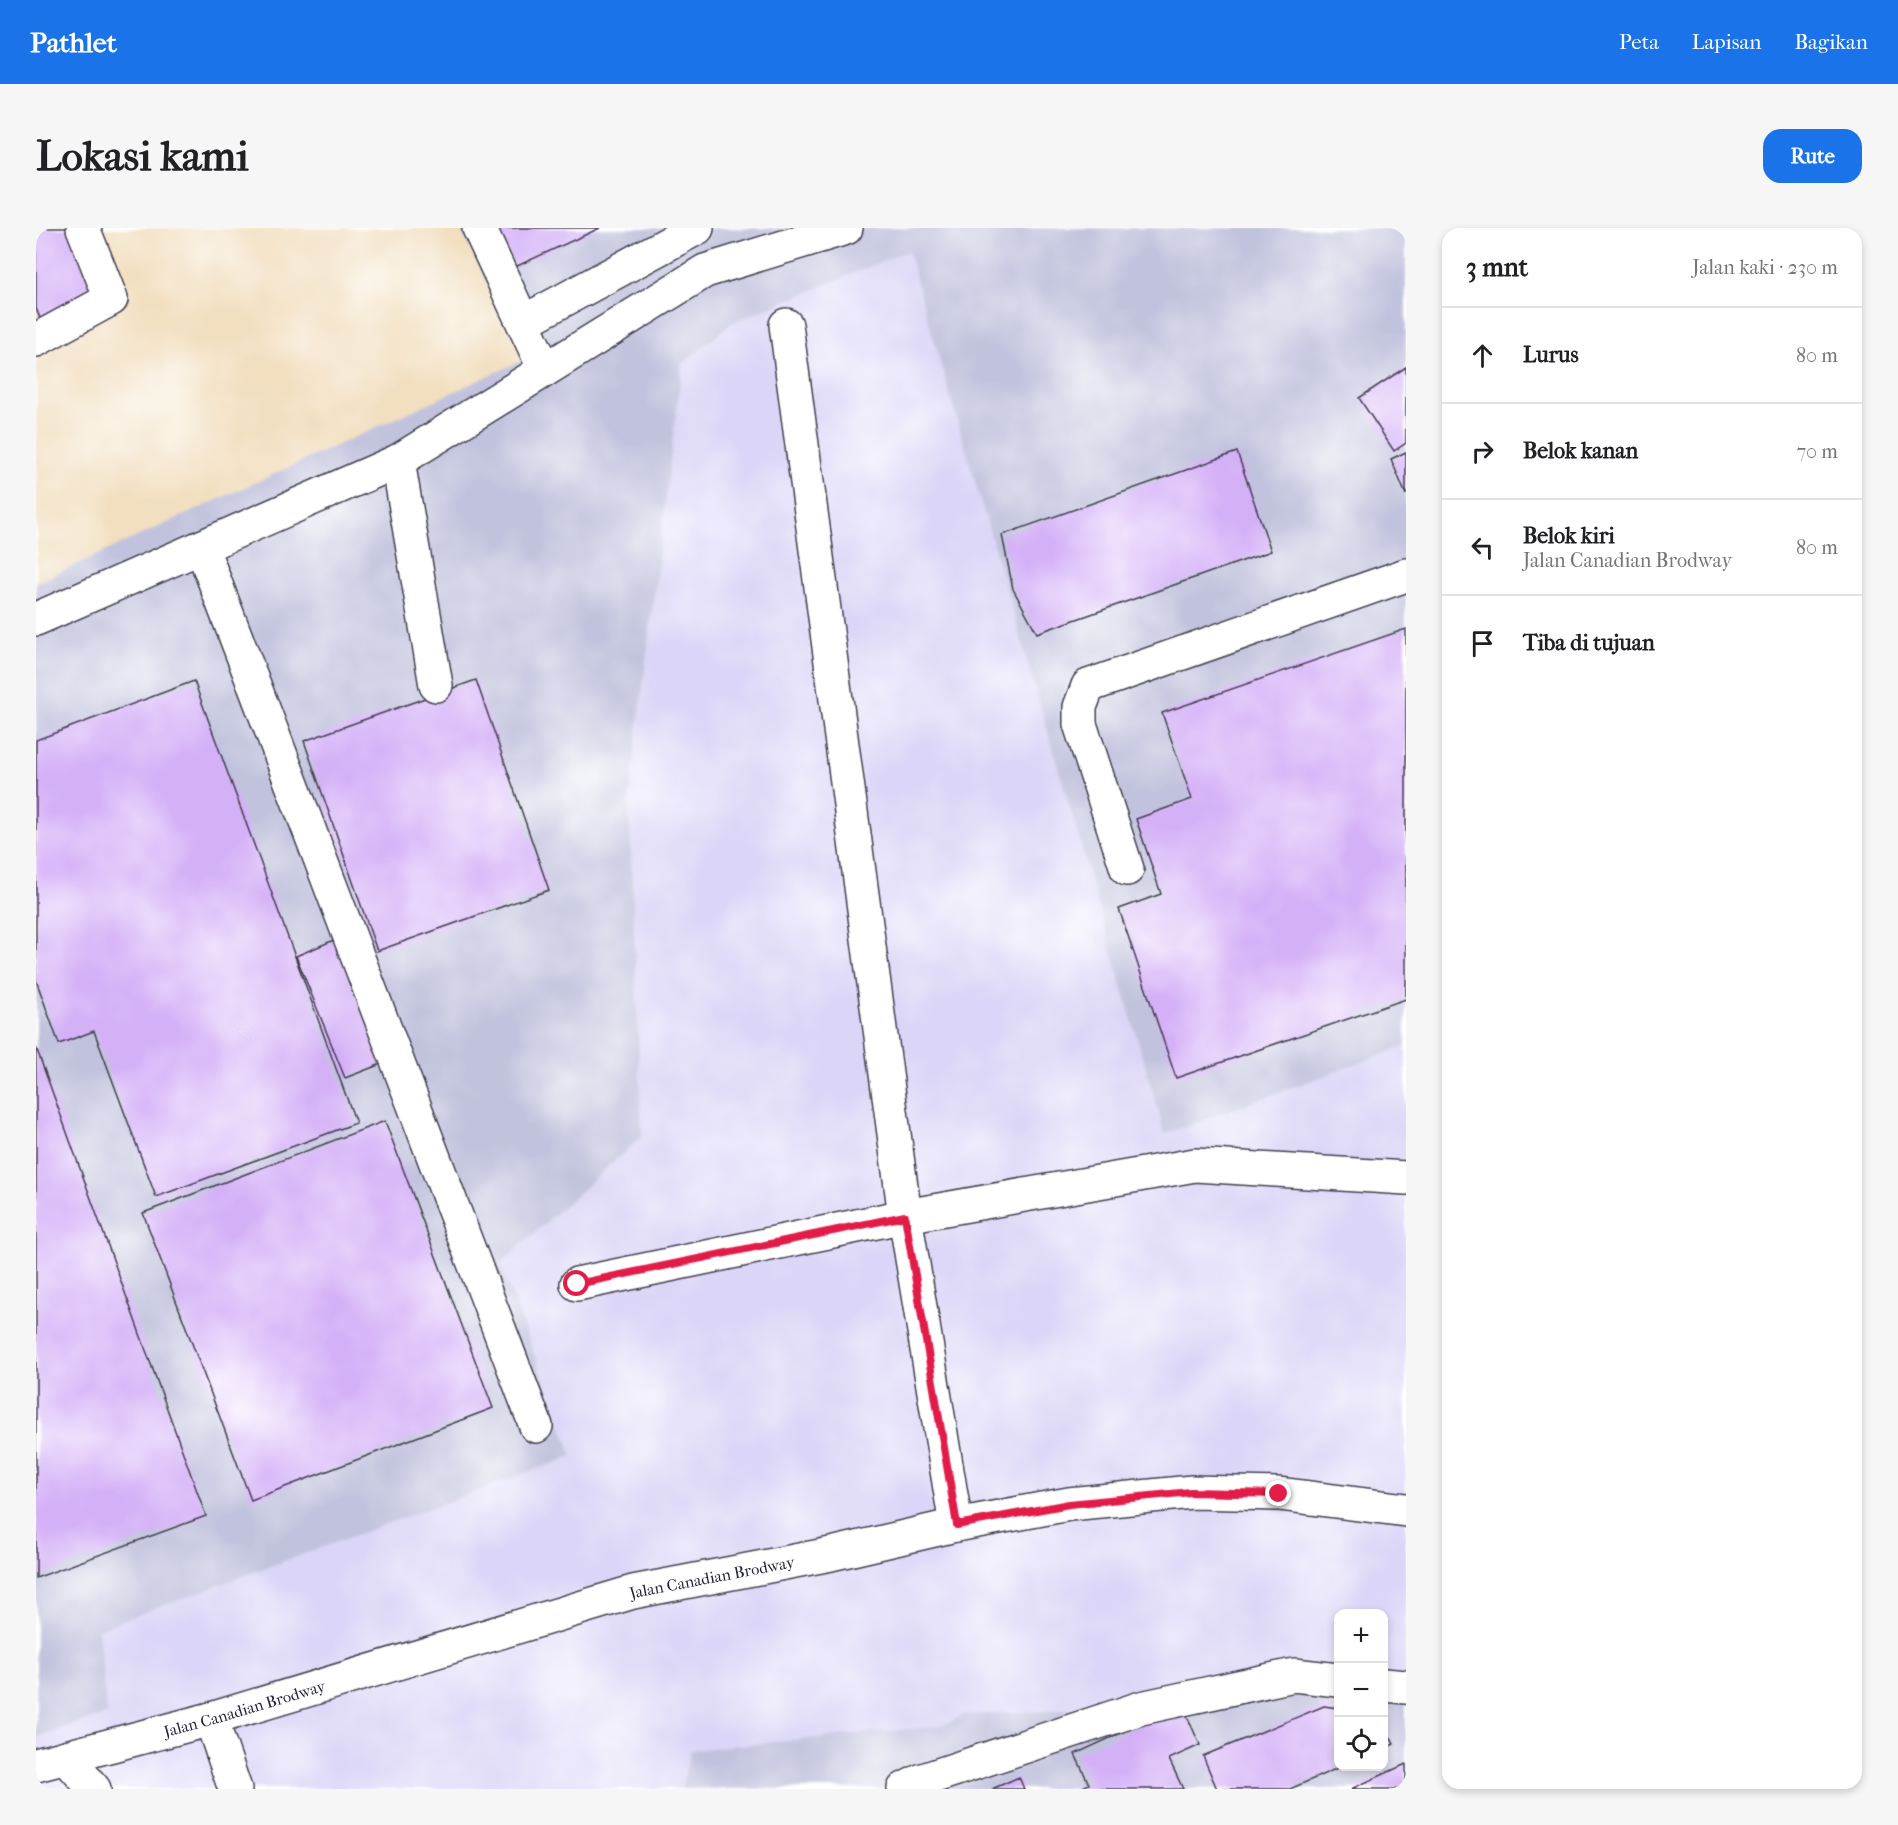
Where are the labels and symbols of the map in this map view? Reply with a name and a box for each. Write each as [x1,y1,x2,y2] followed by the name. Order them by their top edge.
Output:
[563,1270,589,1296] route start
[1265,1480,1291,1506] route end
[625,1552,796,1603] street label: Jalan Canadian Brodway
[160,1676,328,1742] street label: Jalan Canadian Brodway

